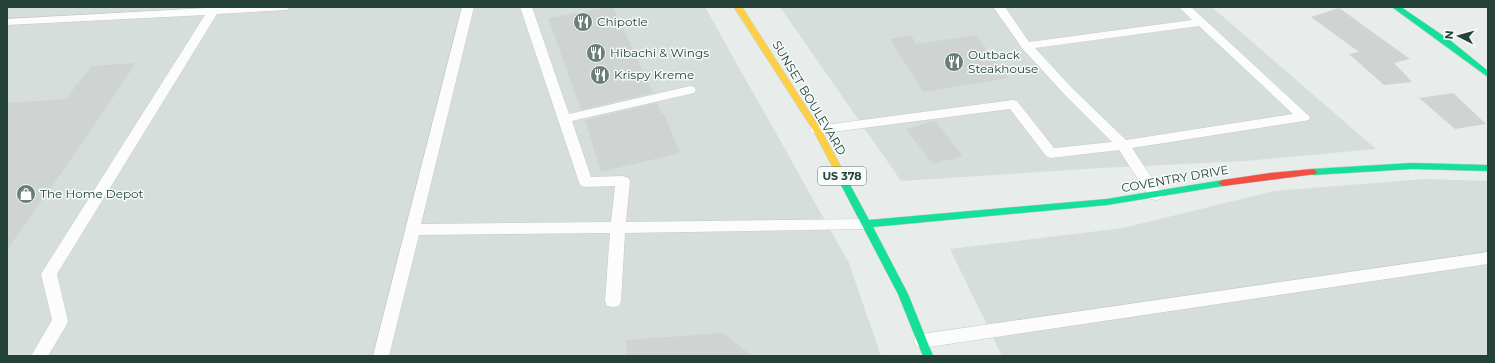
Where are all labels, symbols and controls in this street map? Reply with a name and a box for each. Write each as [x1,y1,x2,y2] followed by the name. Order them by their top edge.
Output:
[572,11,594,33] restaurant icon: Chipotle
[597,14,648,29] place label: Chipotle
[1439,16,1479,56] north arrow
[1442,30,1456,40] text: N
[769,38,850,158] street label: SUNSET BOULEVARD
[585,42,607,64] restaurant icon: Hibachi & Wings
[610,45,709,60] place label: Hibachi & Wings
[968,47,1038,76] place label: Outback Steakhouse
[943,51,965,73] restaurant icon: Outback Steakhouse
[589,64,611,86] restaurant icon: Krispy Kreme
[614,67,694,82] place label: Krispy Kreme
[1120,162,1230,195] street label: COVENTRY DRIVE
[818,167,866,185] road number: US 378
[15,183,37,205] shop icon: The Home Depot
[40,186,144,201] place label: The Home Depot

